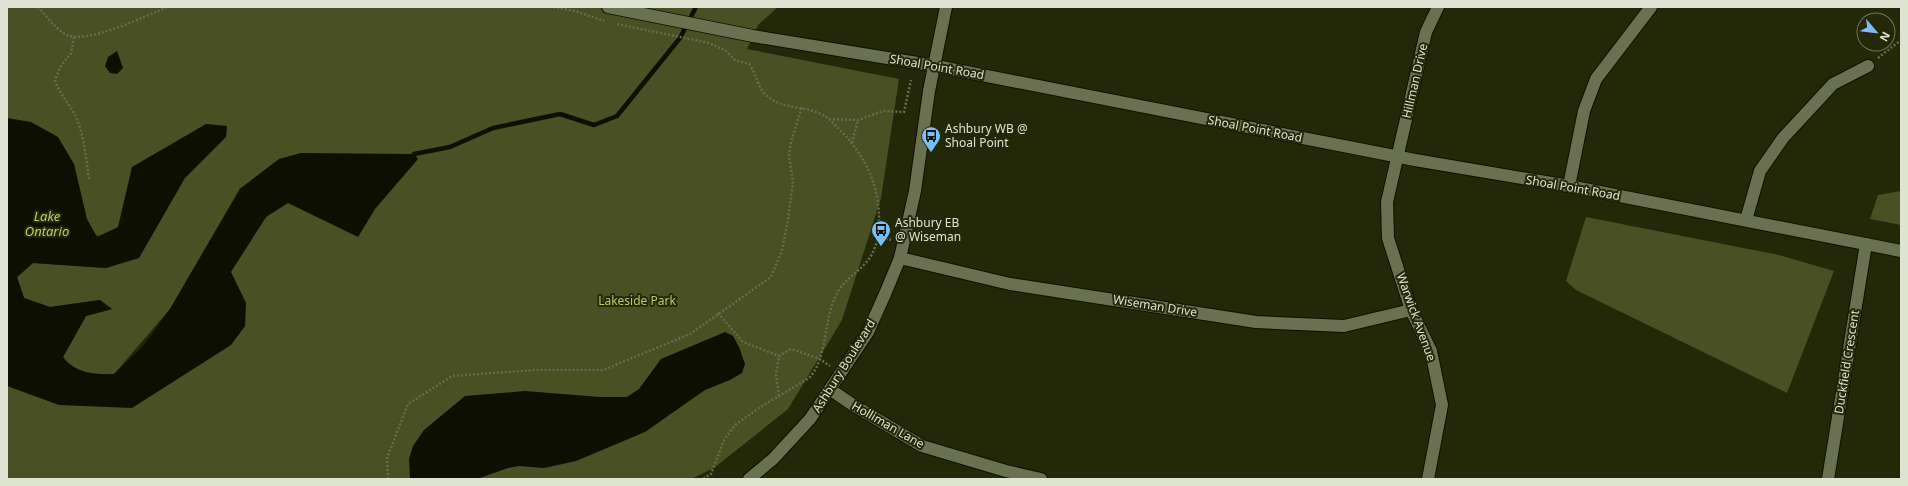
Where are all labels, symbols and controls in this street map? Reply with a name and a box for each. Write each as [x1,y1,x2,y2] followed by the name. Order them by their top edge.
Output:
[1856,12,1896,52] north arrow
[1877,29,1894,44] text: N
[1398,42,1431,120] street label: Hillman Drive
[889,50,986,83] street label: Shoal Point Road
[1207,111,1304,146] street label: Shoal Point Road
[945,120,1028,151] place label: Ashbury WB @ Shoal Point
[920,125,942,153] bus stop icon: Ashbury WB @ Shoal Point
[1525,171,1622,204] street label: Shoal Point Road
[25,207,69,240] water label: Lake Ontario
[895,214,961,245] place label: Ashbury EB @ Wiseman
[870,219,892,247] bus stop icon: Ashbury EB @ Wiseman
[1393,270,1440,363] street label: Warwick Avenue
[1112,290,1199,321] street label: Wiseman Drive
[598,292,676,309] park label: Lakeside Park
[1830,308,1863,415] street label: Duckfield Crescent
[808,316,879,416] street label: Ashbury Boulevard
[849,397,928,452] street label: Holliman Lane

